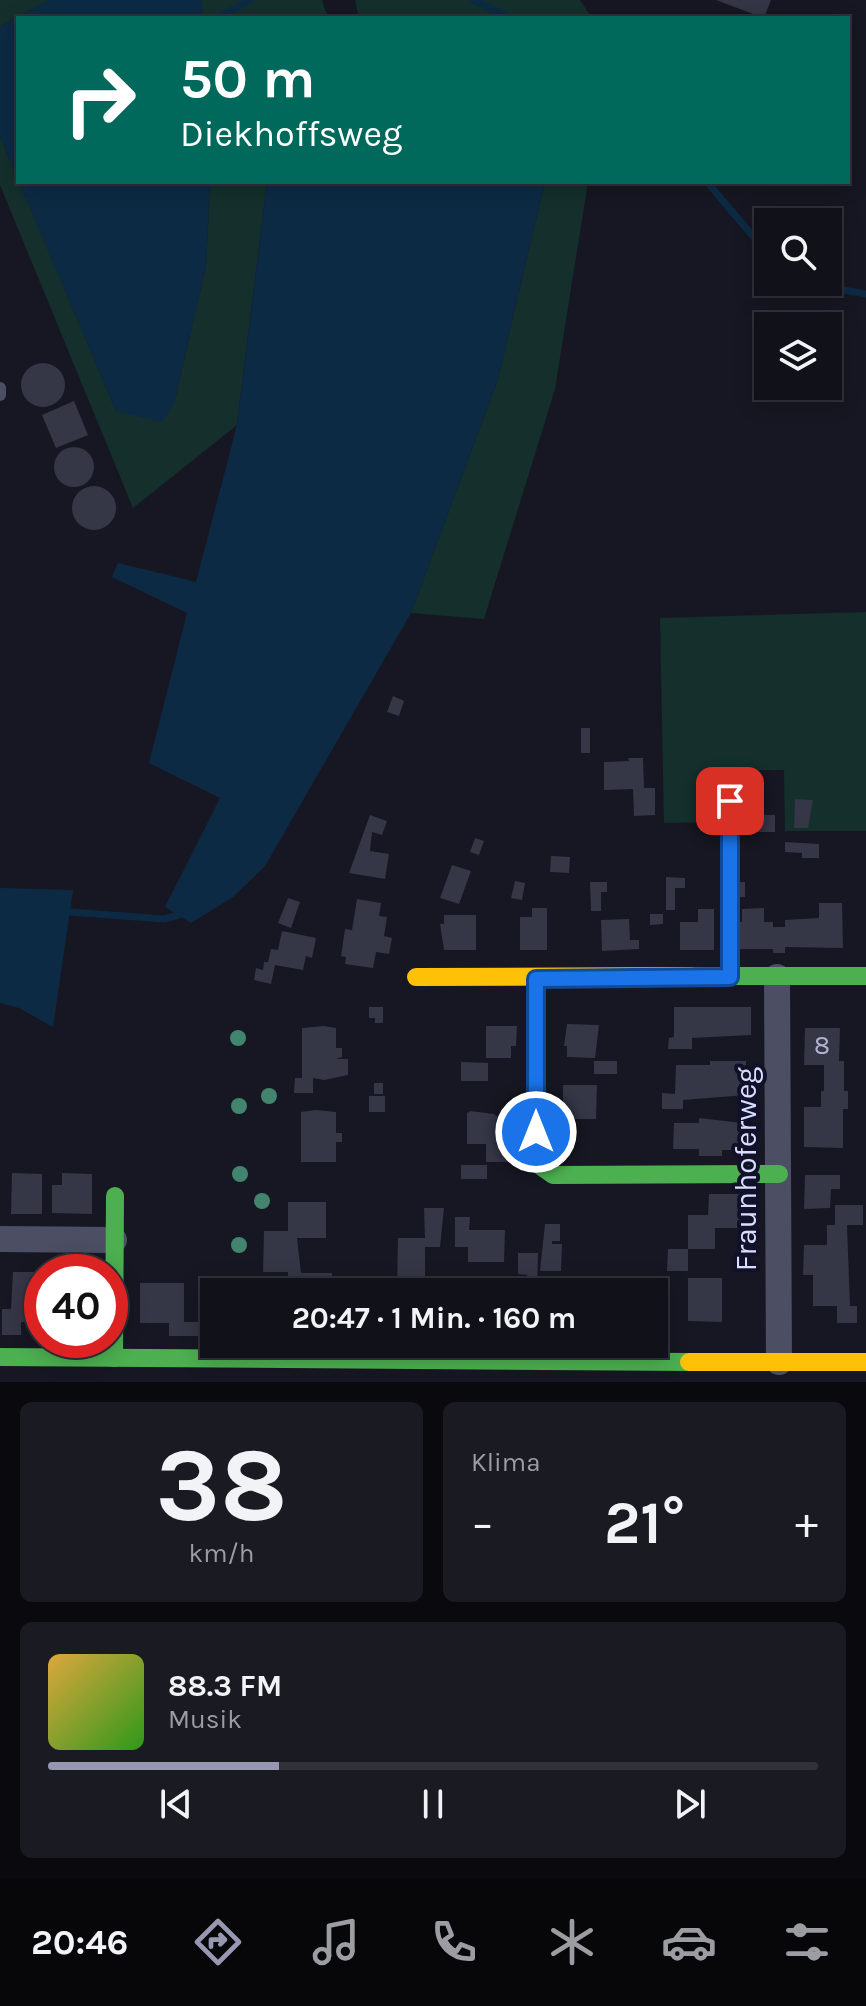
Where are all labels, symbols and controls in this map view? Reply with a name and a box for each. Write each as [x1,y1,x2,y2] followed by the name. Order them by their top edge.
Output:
[180,46,315,111] text: 50 m
[48,48,152,152] icon: right
[180,113,402,155] text: Diekhoffsweg
[754,208,842,400] map controls
[754,208,842,296] button: search
[754,312,842,400] button: layers
[696,767,764,835] pin
[708,779,752,823] icon: arrive
[814,1030,830,1061] house number: 8
[728,1067,764,1271] street label: Fraunhoferweg
[494,1090,578,1174] position arrow
[24,1254,128,1358] speed limit sign: 40
[292,1300,576,1336] text: 20:47 · 1 Min. · 160 m
[156,1425,287,1546] text: 38
[471,1447,540,1478] text: Klima
[604,1488,685,1558] text: 21°
[471,1498,494,1549] text: −
[795,1498,818,1549] text: +
[189,1538,254,1569] text: km/h
[168,1668,282,1704] text: 88.3 FM
[168,1704,242,1735] text: Musik
[154,1782,198,1826] icon: previous
[411,1782,455,1826] icon: pause
[668,1782,712,1826] icon: next
[190,1914,246,1970] icon: directions
[308,1914,364,1970] icon: music
[426,1914,482,1970] icon: phone
[544,1914,600,1970] icon: climate
[661,1914,717,1970] icon: car
[779,1914,835,1970] icon: filters
[31,1921,128,1963] text: 20:46

